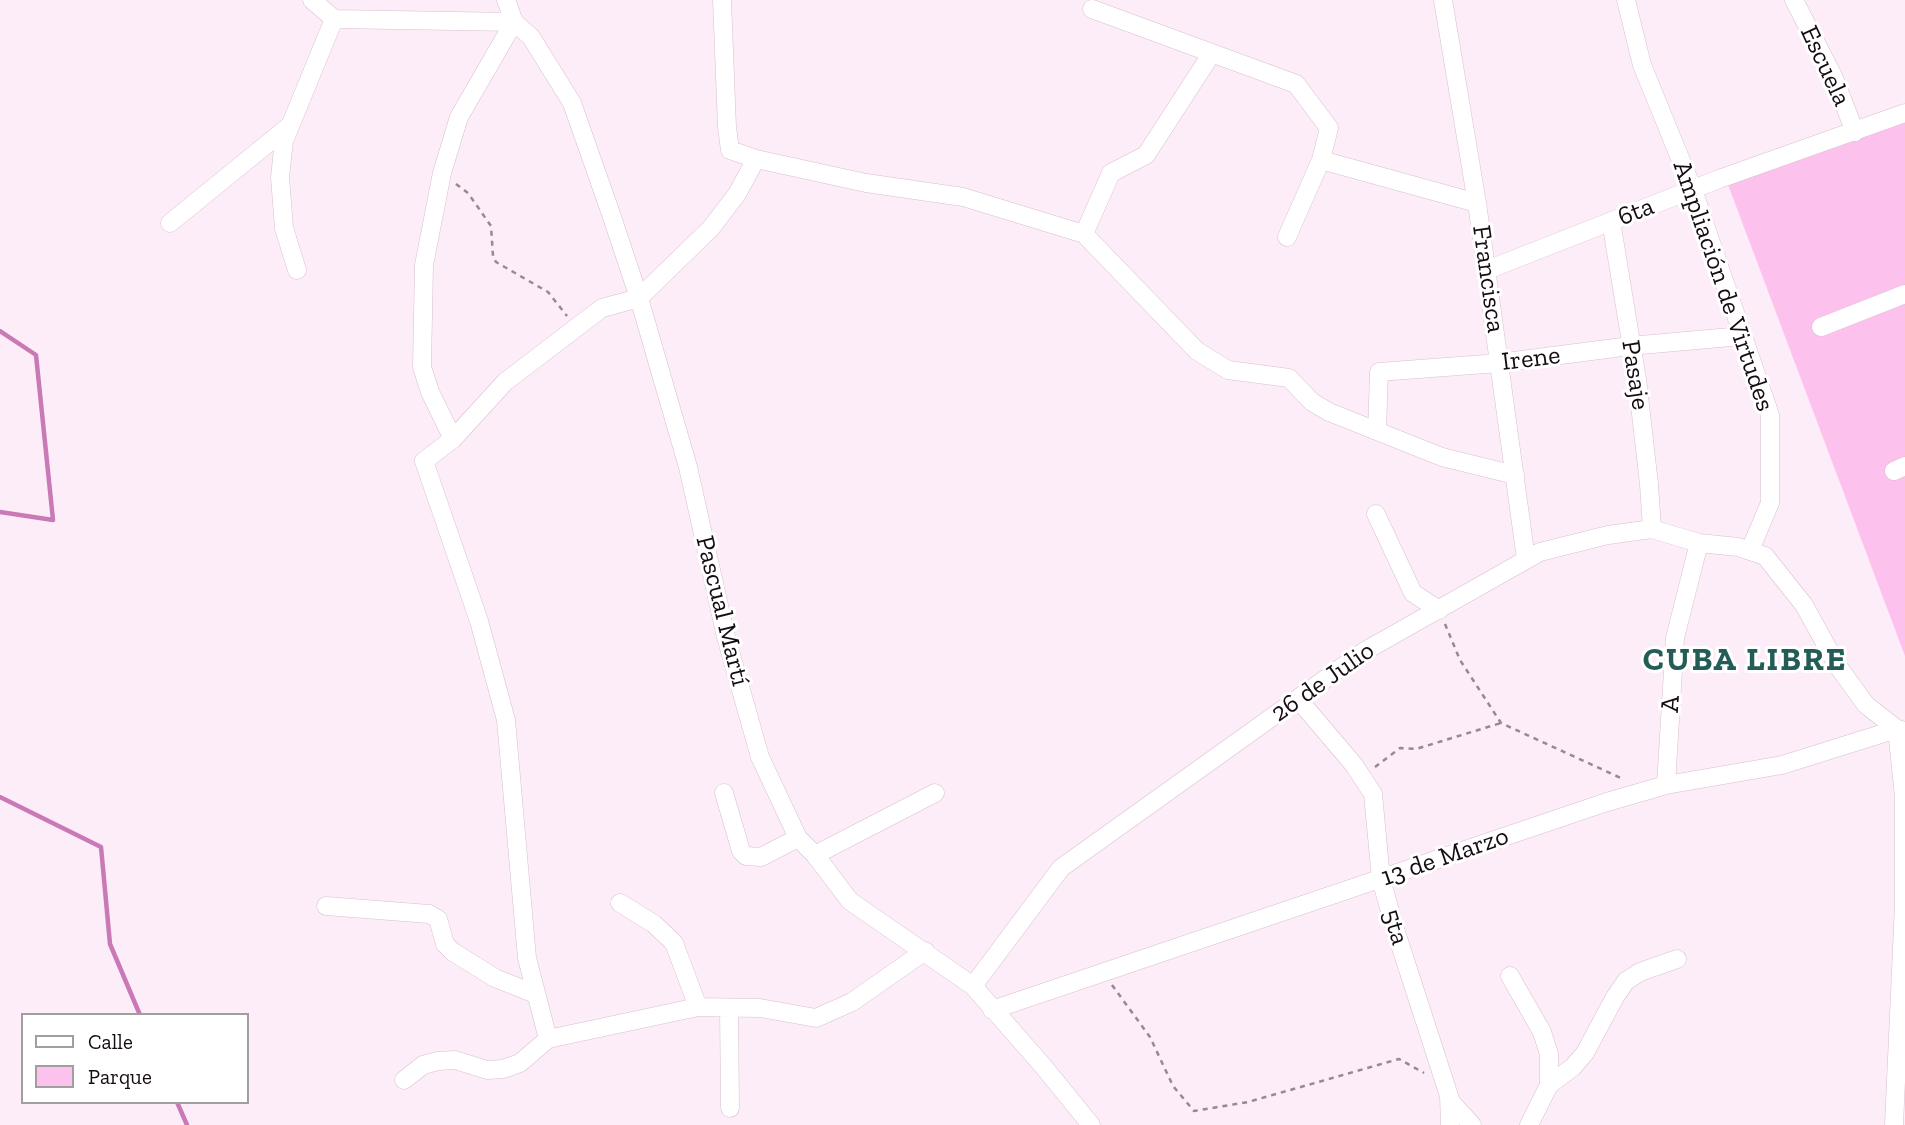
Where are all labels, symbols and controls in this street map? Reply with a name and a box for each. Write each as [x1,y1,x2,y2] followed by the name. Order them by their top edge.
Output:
[1793,21,1857,111] street label: Escuela
[1665,157,1781,415] street label: Ampliación de Virtudes
[1614,191,1658,233] street label: 6ta
[1465,223,1511,335] street label: Francisca
[1614,338,1656,412] street label: Pasaje
[1500,340,1562,378] street label: Irene
[688,533,756,689] street label: Pascual Martí
[1265,635,1381,729] street label: 26 de Julio
[1644,641,1846,681] district label: CUBA LIBRE
[1655,695,1687,713] street label: A
[1377,821,1513,893] street label: 13 de Marzo
[1375,905,1415,949] street label: 5ta
[21,1013,248,1104] legend
[88,1029,133,1054] text: Calle
[88,1064,152,1089] text: Parque

